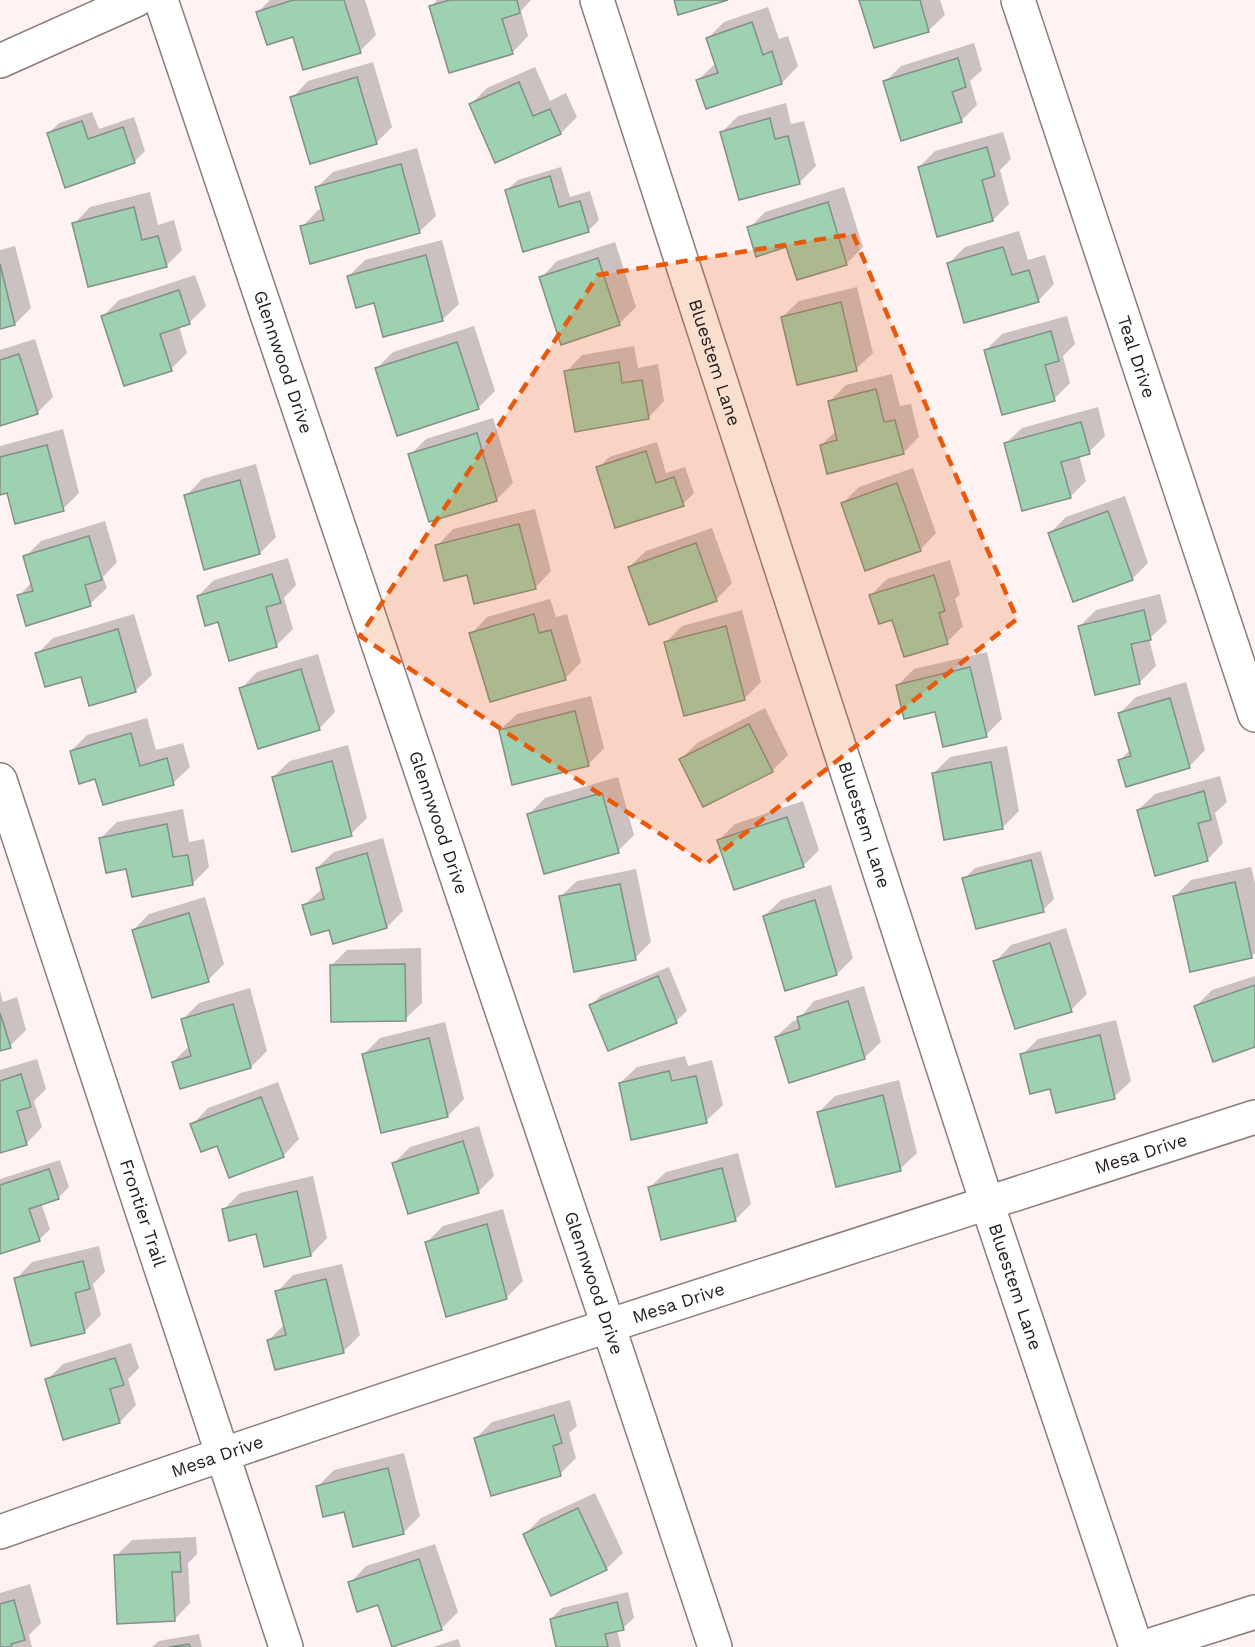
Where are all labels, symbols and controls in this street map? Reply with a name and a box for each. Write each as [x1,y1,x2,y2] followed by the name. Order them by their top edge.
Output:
[250,287,317,436] street label: Glennwood Drive
[685,296,745,428] street label: Bluestem Lane
[1113,313,1160,401] street label: Teal Drive
[405,748,473,897] street label: Glennwood Drive
[835,759,895,891] street label: Bluestem Lane
[1092,1129,1190,1178] street label: Mesa Drive
[116,1157,171,1270] street label: Frontier Trail
[560,1208,628,1357] street label: Glennwood Drive
[985,1221,1047,1353] street label: Bluestem Lane
[629,1278,727,1327] street label: Mesa Drive
[168,1431,266,1481] street label: Mesa Drive

